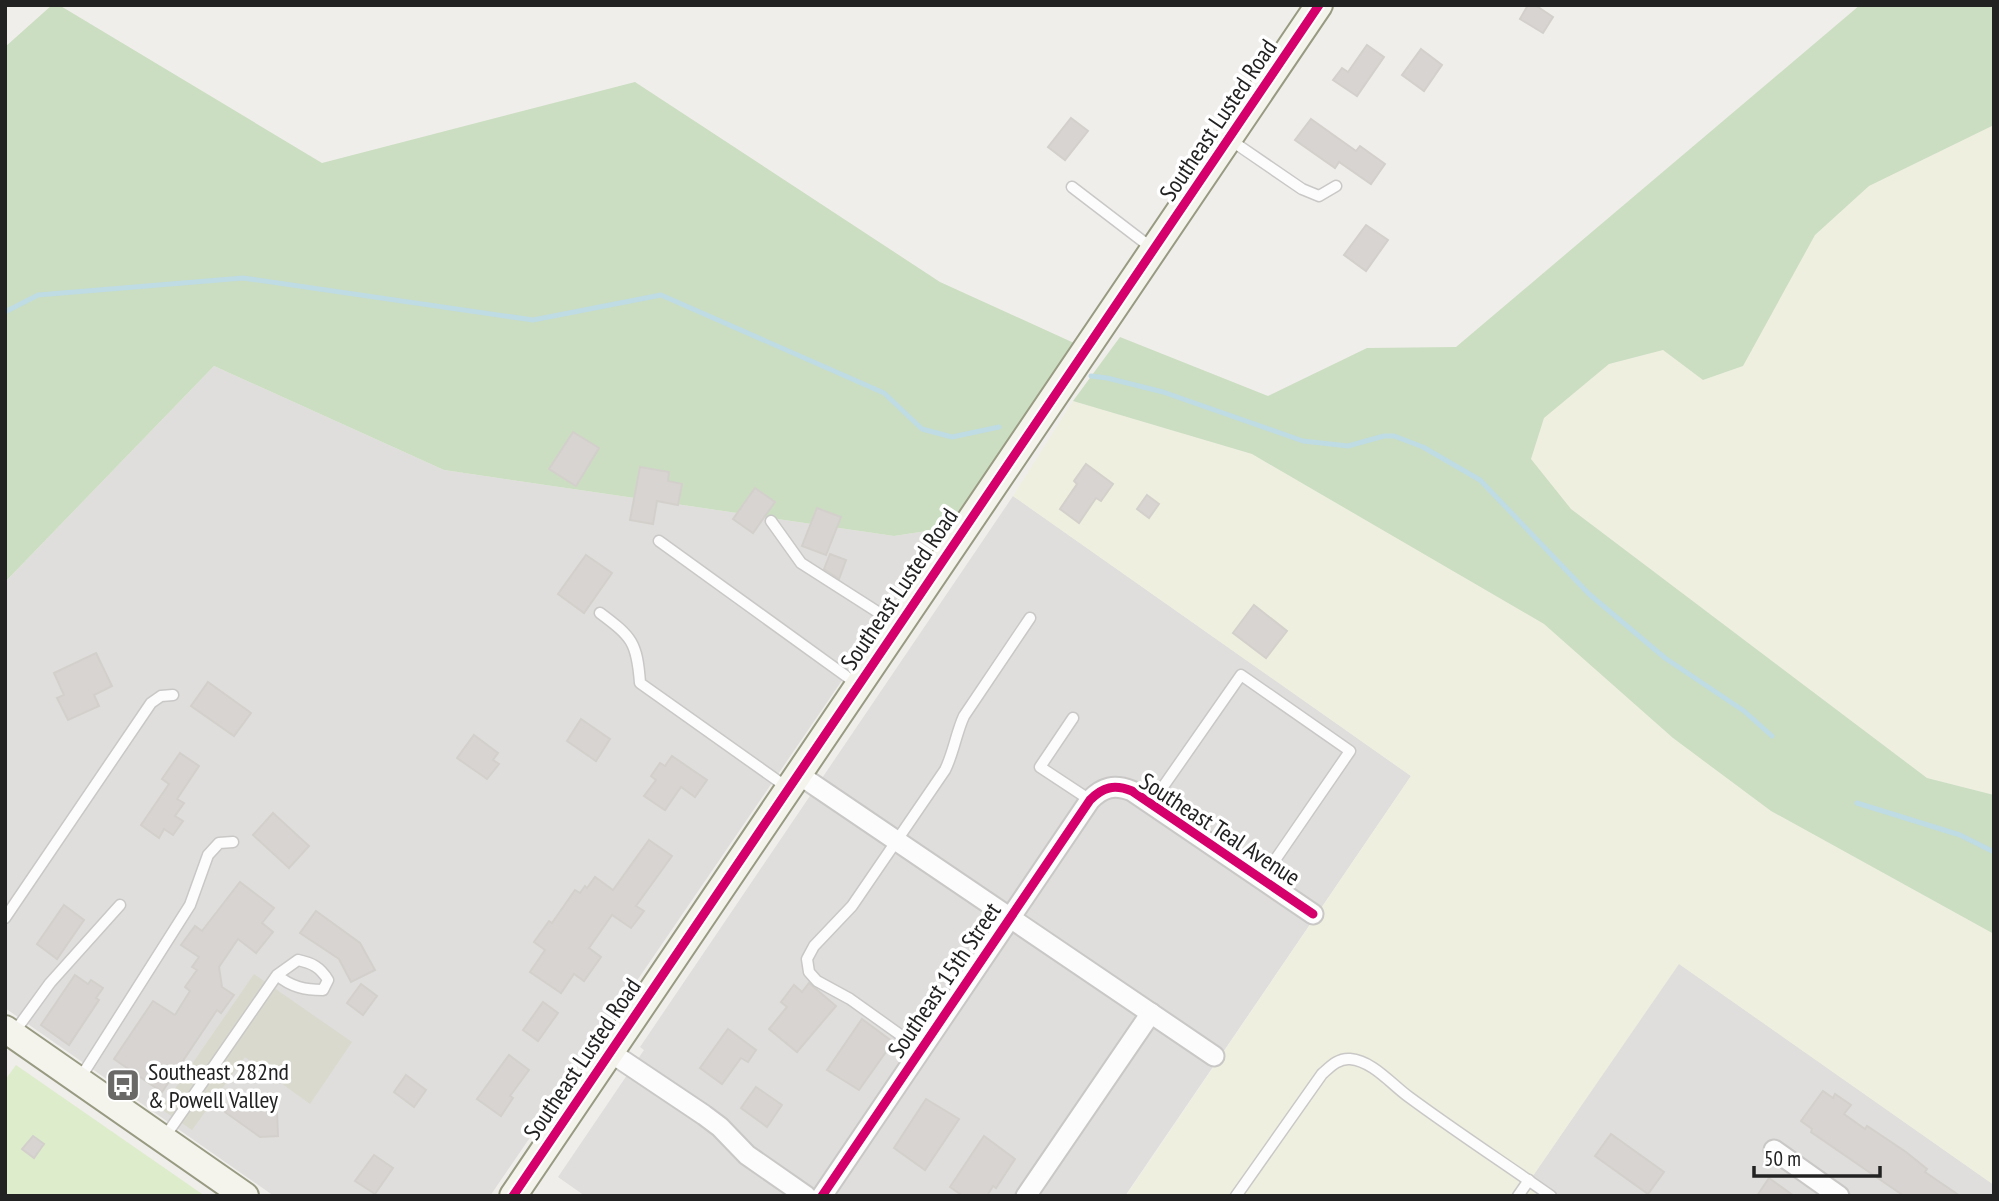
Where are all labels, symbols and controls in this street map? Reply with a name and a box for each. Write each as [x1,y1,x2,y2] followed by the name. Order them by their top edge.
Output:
[1152,33,1284,207] street label: Southeast Lusted Road
[833,502,965,676] street label: Southeast Lusted Road
[1134,766,1306,892] street label: Southeast Teal Avenue
[881,896,1008,1064] street label: Southeast 15th Street
[516,972,648,1146] street label: Southeast Lusted Road
[148,1056,289,1115] place label: Southeast 282nd & Powell Valley
[104,1066,142,1104] bus stop icon: Southeast 282nd & Powell Valley
[1754,1134,1880,1178] scale bar
[1764,1145,1801,1172] text: 50 m

